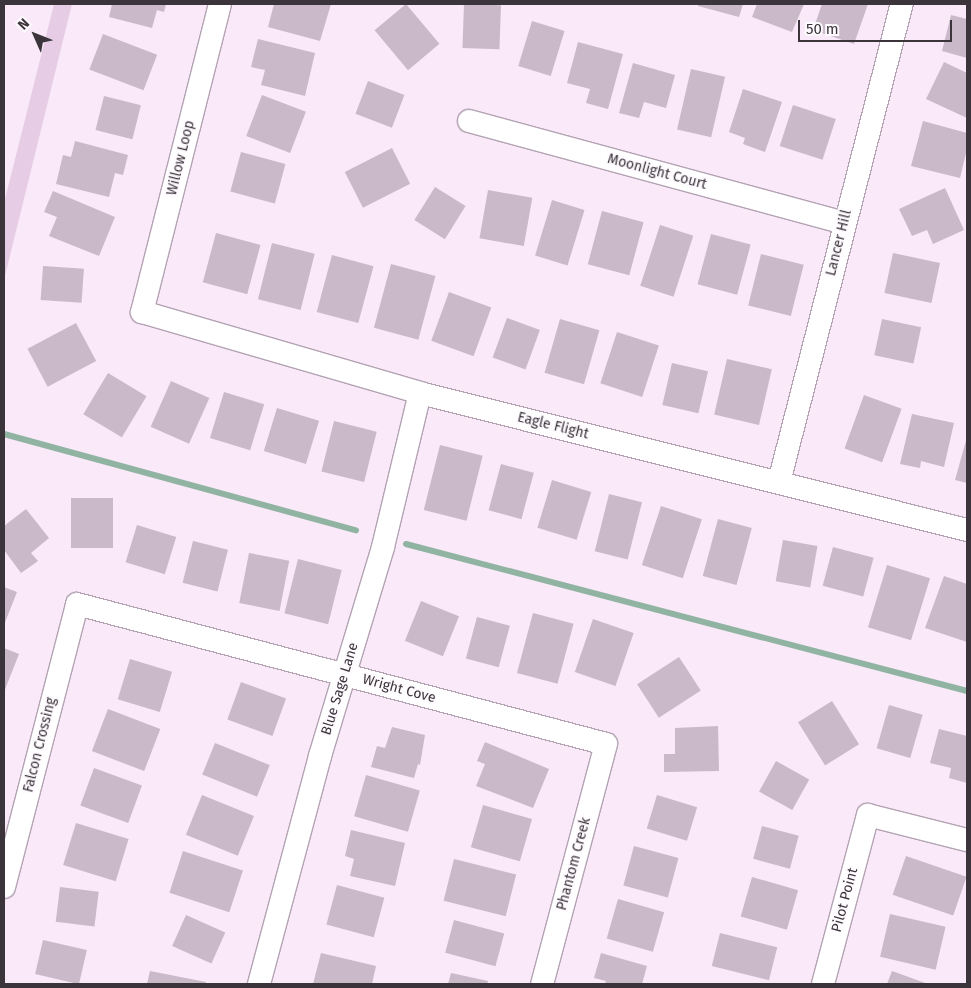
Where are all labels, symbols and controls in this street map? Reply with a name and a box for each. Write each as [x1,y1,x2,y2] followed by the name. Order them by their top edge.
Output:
[10,10,60,60] north arrow
[801,10,955,42] scale bar
[15,15,33,33] text: N
[806,20,839,38] text: 50 m
[164,119,198,197] street label: Willow Loop
[606,151,708,193] street label: Moonlight Court
[823,208,855,278] street label: Lancer Hill
[516,409,590,443] street label: Eagle Flight
[318,641,362,737] street label: Blue Sage Lane
[360,671,438,707] street label: Wright Cove
[20,696,60,794] street label: Falcon Crossing
[554,816,594,912] street label: Phantom Creek
[828,866,862,934] street label: Pilot Point

